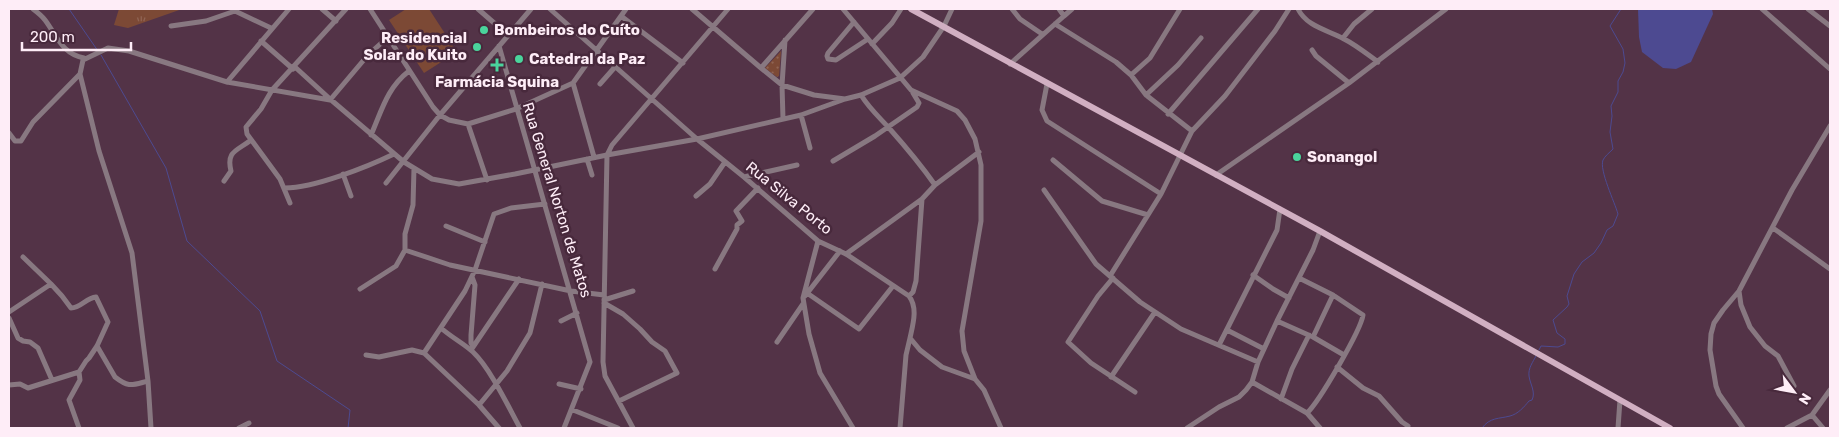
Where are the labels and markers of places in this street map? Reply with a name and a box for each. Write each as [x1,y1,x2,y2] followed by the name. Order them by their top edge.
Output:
[494,21,640,39] place label: Bombeiros do Cuíto
[478,24,490,36] marker: Bombeiros do Cuíto
[363,29,467,64] place label: Residencial Solar do Kuito
[471,41,483,53] marker: Residencial Solar do Kuito
[529,50,645,68] place label: Catedral da Paz
[513,53,525,65] marker: Catedral da Paz
[491,59,503,71] marker: Farmácia Squina
[435,73,559,91] place label: Farmácia Squina
[1307,148,1377,166] place label: Sonangol
[1291,151,1303,163] marker: Sonangol

